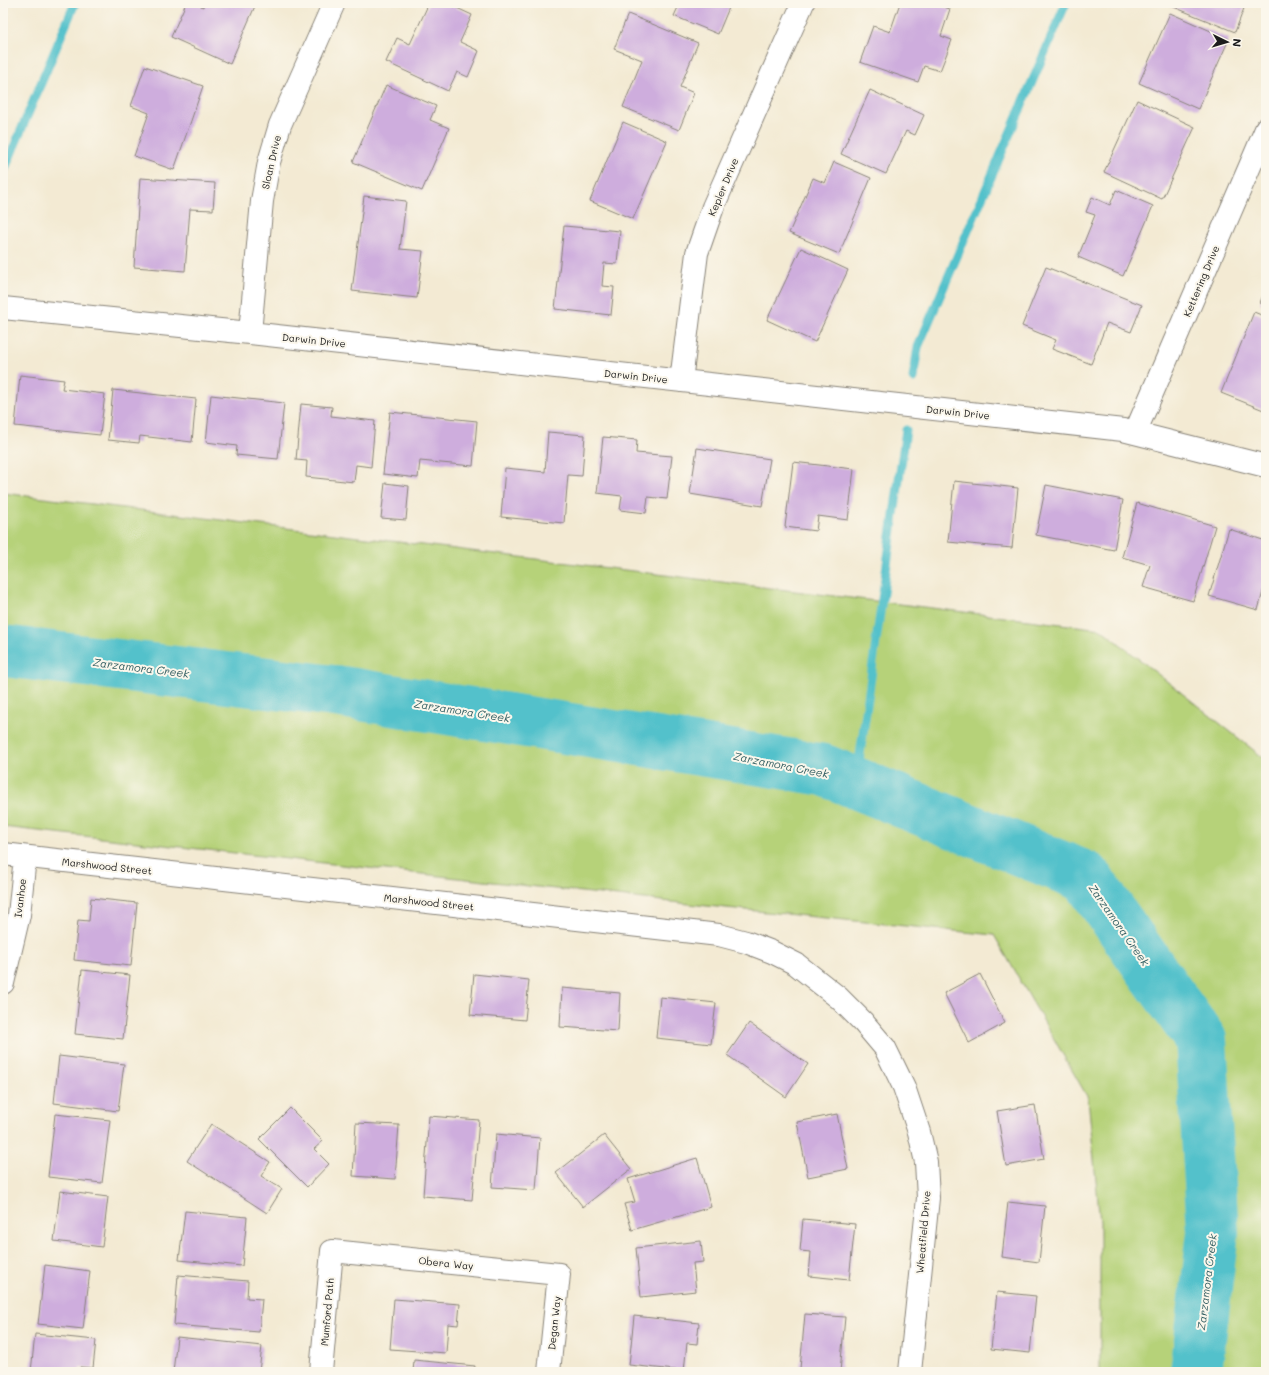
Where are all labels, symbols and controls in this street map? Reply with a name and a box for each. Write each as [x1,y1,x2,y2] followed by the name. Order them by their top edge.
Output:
[1207,22,1247,62] north arrow
[1230,38,1245,48] text: N
[258,133,284,191] street label: Sloan Drive
[704,156,742,218] street label: Kepler Drive
[1180,243,1222,319] street label: Kettering Drive
[281,330,347,350] street label: Darwin Drive
[603,366,669,386] street label: Darwin Drive
[925,402,991,422] street label: Darwin Drive
[92,654,190,681] water label: Zarzamora Creek
[413,696,511,726] water label: Zarzamora Creek
[732,748,830,781] water label: Zarzamora Creek
[61,854,153,878] street label: Marshwood Street
[11,878,29,918] street label: Ivanhoe
[1086,881,1153,969] water label: Zarzamora Creek
[383,890,475,914] street label: Marshwood Street
[912,1190,934,1274] street label: Wheatfield Drive
[1193,1233,1220,1331] water label: Zarzamora Creek
[418,1253,474,1273] street label: Obera Way
[317,1277,337,1347] street label: Mumford Path
[544,1295,564,1351] street label: Degan Way

